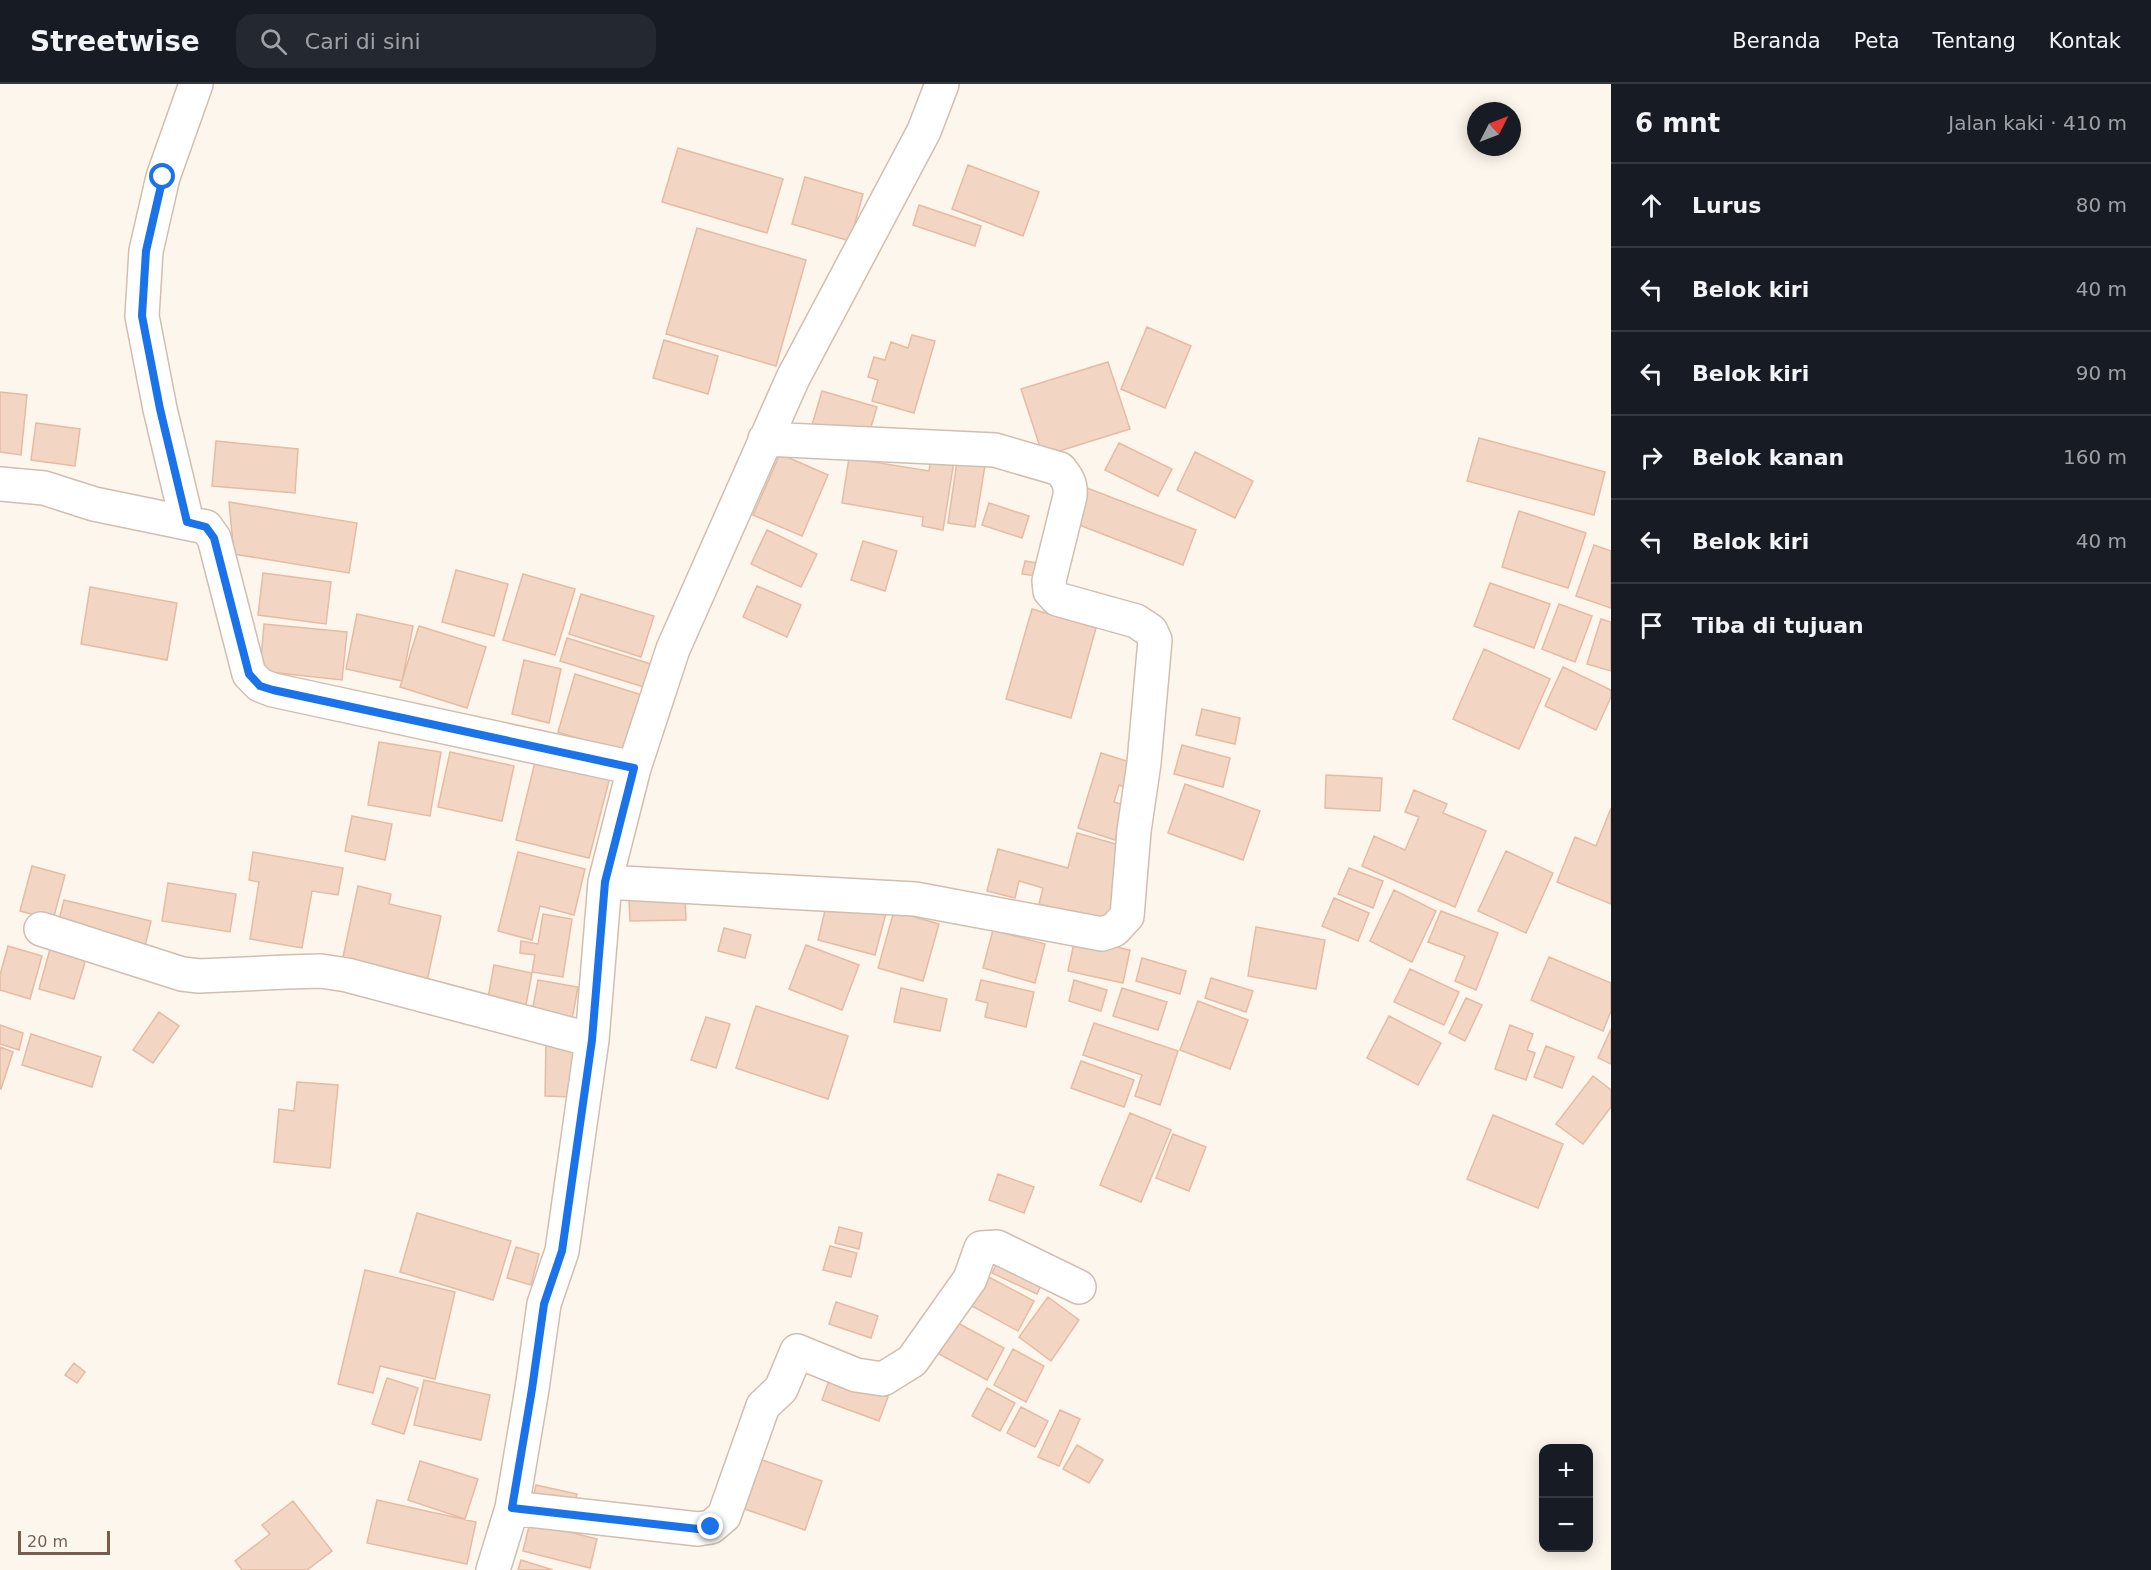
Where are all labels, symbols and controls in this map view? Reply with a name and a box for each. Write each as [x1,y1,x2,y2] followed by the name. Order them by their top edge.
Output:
[236,14,656,68] search box
[30,25,200,58] text: Streetwise
[257,25,290,58] icon: search
[305,29,421,54] text: Cari di sini
[1732,29,1821,53] text: Beranda
[1854,29,1900,53] text: Peta
[1933,29,2016,53] text: Tentang
[2049,29,2121,53] text: Kontak
[1467,102,1521,156] north arrow
[1635,108,1720,138] text: 6 mnt
[1948,111,2127,135] text: Jalan kaki · 410 m
[149,163,175,189] route start
[1635,189,1668,222] icon: ahead
[1692,193,1761,218] text: Lurus
[2076,193,2127,217] text: 80 m
[1635,273,1668,306] icon: left
[1692,277,1809,302] text: Belok kiri
[2076,277,2127,301] text: 40 m
[1635,357,1668,390] icon: left
[1692,361,1809,386] text: Belok kiri
[2076,361,2127,385] text: 90 m
[1635,441,1668,474] icon: right
[1692,445,1844,470] text: Belok kanan
[2063,445,2127,469] text: 160 m
[1635,525,1668,558] icon: left
[1692,529,1809,554] text: Belok kiri
[2076,529,2127,553] text: 40 m
[1635,609,1668,642] icon: arrive
[1692,613,1864,638] text: Tiba di tujuan
[1539,1444,1593,1552] map controls
[1539,1444,1593,1498] button: +
[1539,1498,1593,1552] button: −
[697,1513,723,1539] route end
[18,1528,110,1556] scale bar
[27,1532,68,1551] text: 20 m

